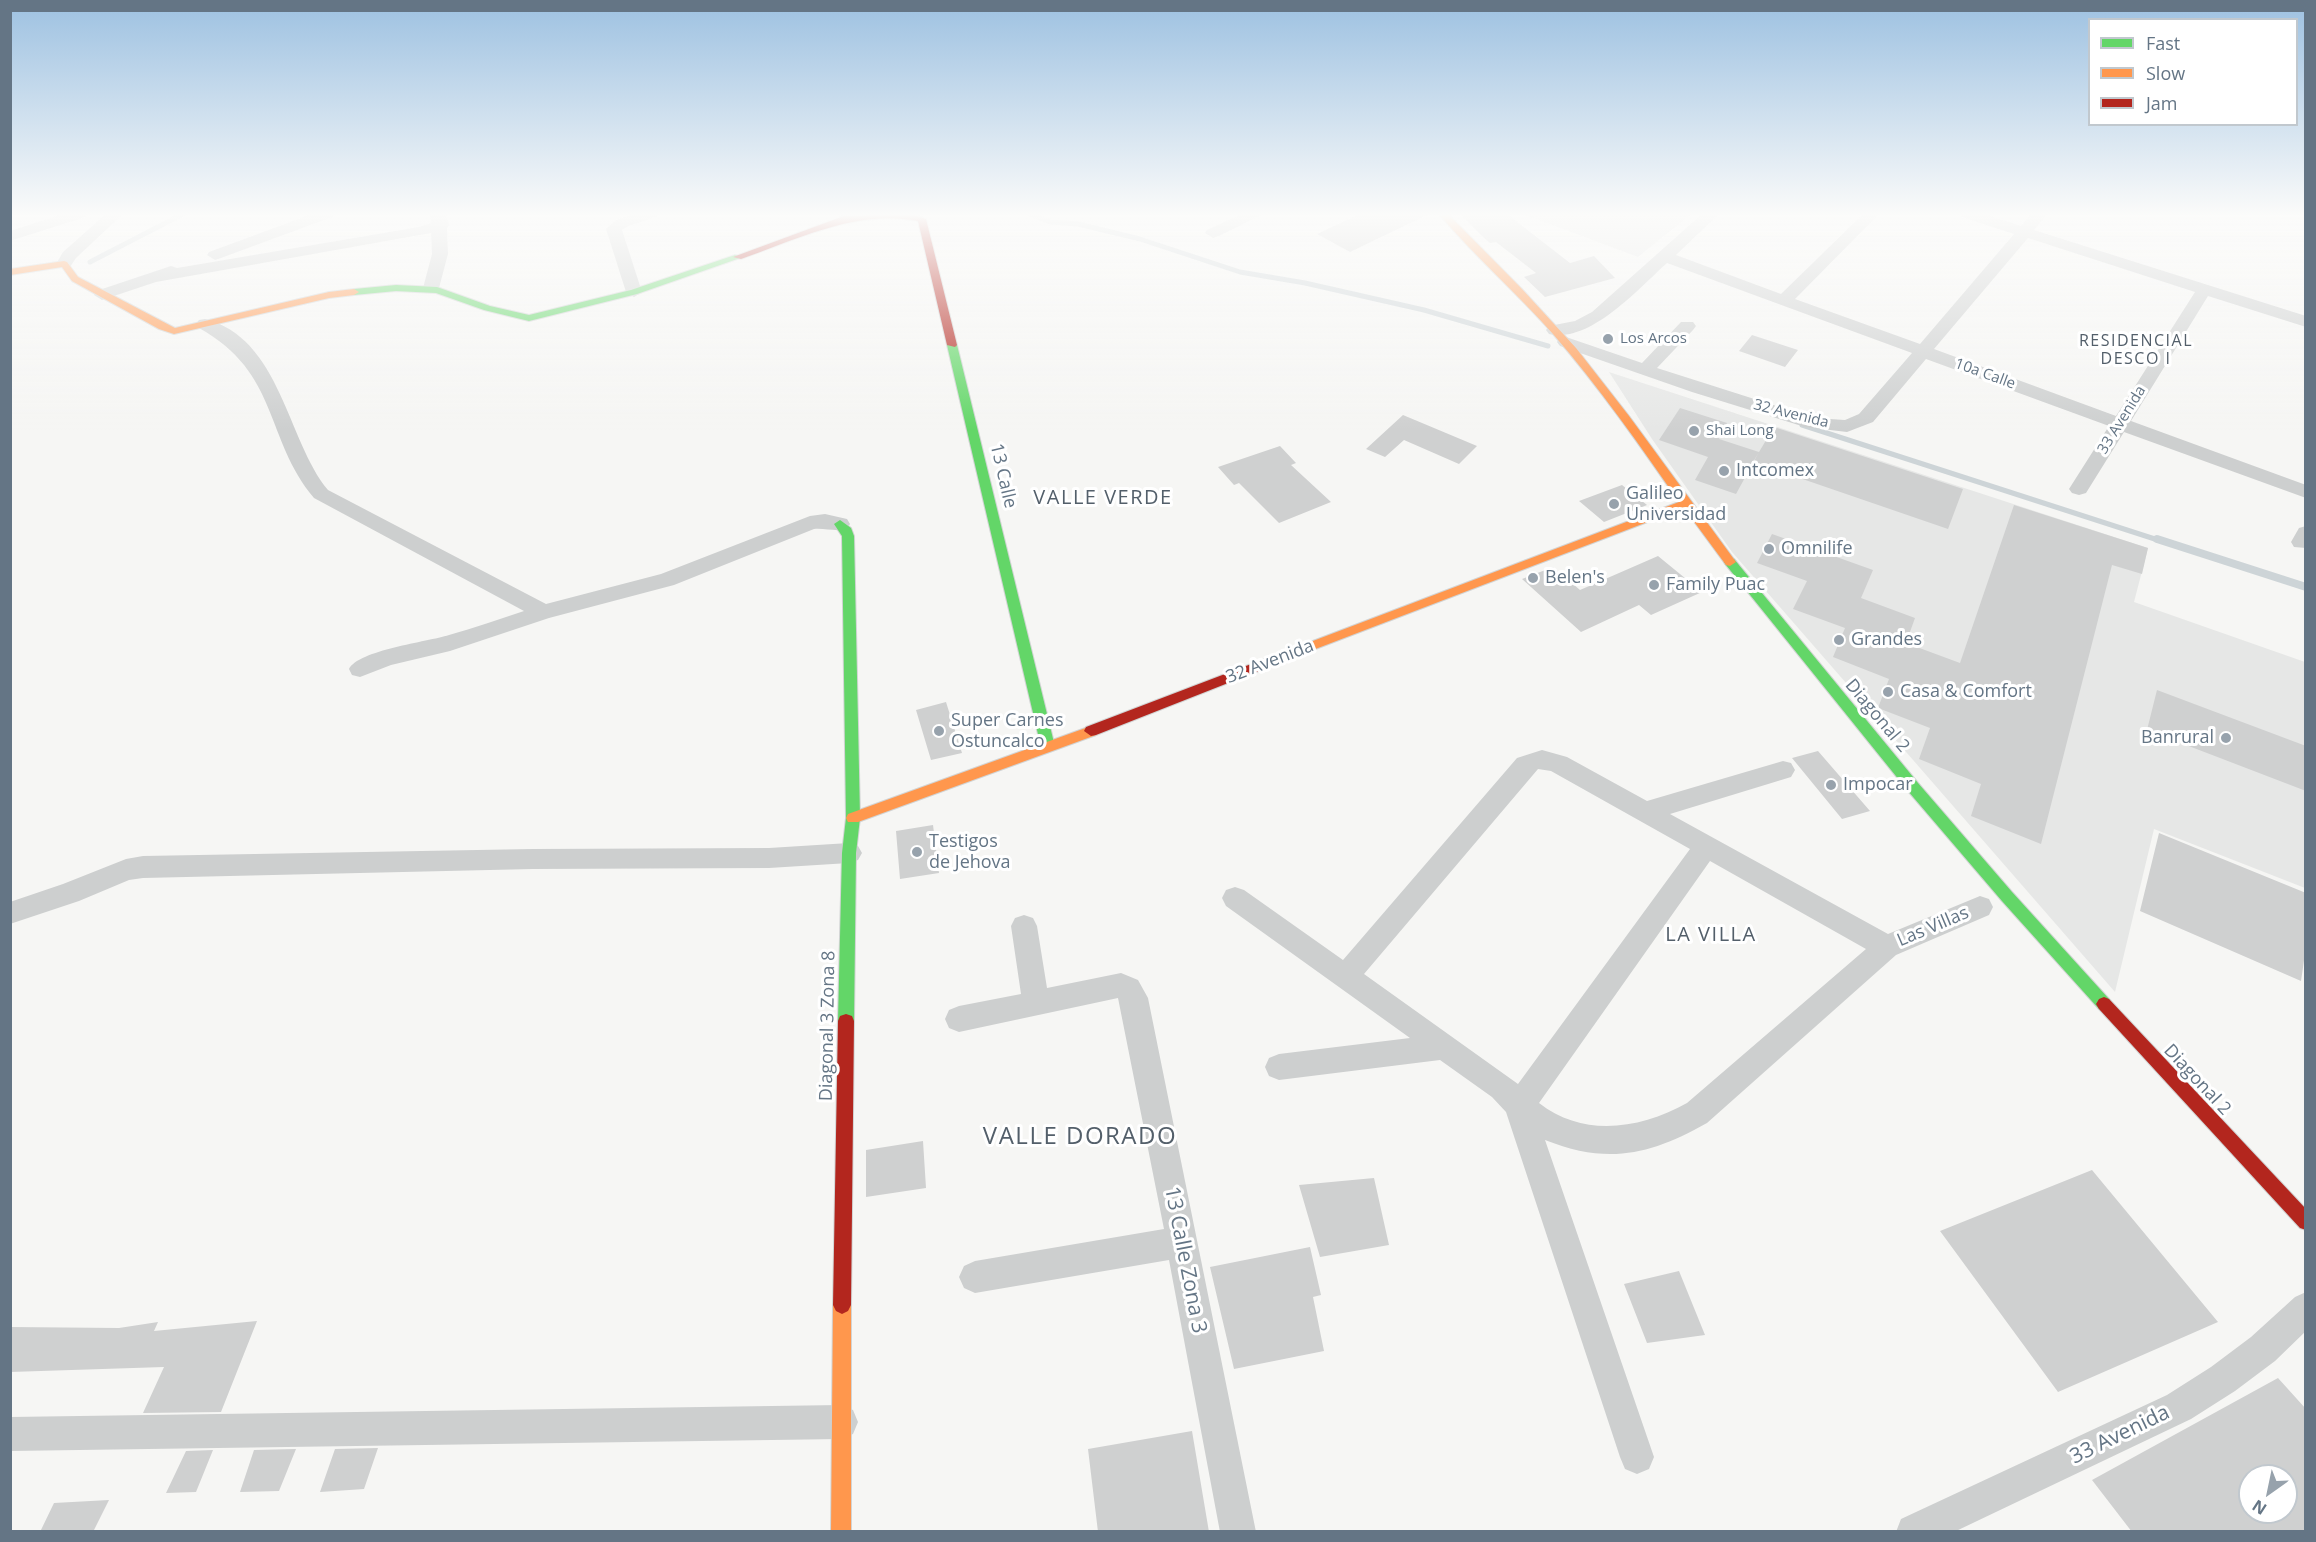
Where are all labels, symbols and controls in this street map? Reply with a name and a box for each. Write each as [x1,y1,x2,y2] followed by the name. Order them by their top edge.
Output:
[2088,18,2298,126] legend
[2146,31,2180,55] text: Fast
[2146,61,2185,85] text: Slow
[2146,91,2178,115] text: Jam
[1620,330,1687,348] place label: Los Arcos
[2079,331,2193,369] district label: RESIDENCIAL DESCO I
[1601,332,1615,346] marker: Los Arcos
[1952,355,2018,393] street label: 10a Calle
[2094,383,2150,457] street label: 33 Avenida
[1751,396,1831,432] street label: 32 Avenida
[1706,422,1774,440] place label: Shai Long
[1687,424,1701,438] marker: Shai Long
[985,442,1021,510] street label: 13 Calle
[1736,460,1814,482] place label: Intcomex
[1717,464,1731,478] marker: Intcomex
[1626,483,1726,526] place label: Galileo Universidad
[1033,486,1173,510] district label: VALLE VERDE
[1607,497,1621,511] marker: Galileo Universidad
[1781,538,1852,560] place label: Omnilife
[1762,542,1776,556] marker: Omnilife
[1545,567,1605,589] place label: Belen's
[1526,571,1540,585] marker: Belen's
[1666,574,1765,596] place label: Family Puac
[1647,578,1661,592] marker: Family Puac
[1851,629,1922,651] place label: Grandes
[1832,633,1846,647] marker: Grandes
[1223,635,1317,689] street label: 32 Avenida
[1840,675,1914,757] street label: Diagonal 2
[1900,681,2032,703] place label: Casa & Comfort
[1881,685,1895,699] marker: Casa & Comfort
[951,710,1063,752] place label: Super Carnes Ostuncalco
[932,724,946,738] marker: Super Carnes Ostuncalco
[2141,727,2214,749] place label: Banrural
[2219,731,2233,745] marker: Banrural
[1843,774,1913,796] place label: Impocar
[1824,778,1838,792] marker: Impocar
[929,831,1011,874] place label: Testigos de Jehova
[910,845,924,859] marker: Testigos de Jehova
[1894,902,1972,952] street label: Las Villas
[1665,923,1757,947] district label: LA VILLA
[816,951,840,1101] street label: Diagonal 3 Zona 8
[2159,1040,2235,1120] street label: Diagonal 2
[983,1123,1177,1151] district label: VALLE DORADO
[1158,1185,1212,1335] street label: 13 Calle Zona 3
[2066,1400,2174,1470] street label: 33 Avenida
[2238,1464,2298,1524] north arrow
[2248,1495,2271,1520] text: N

